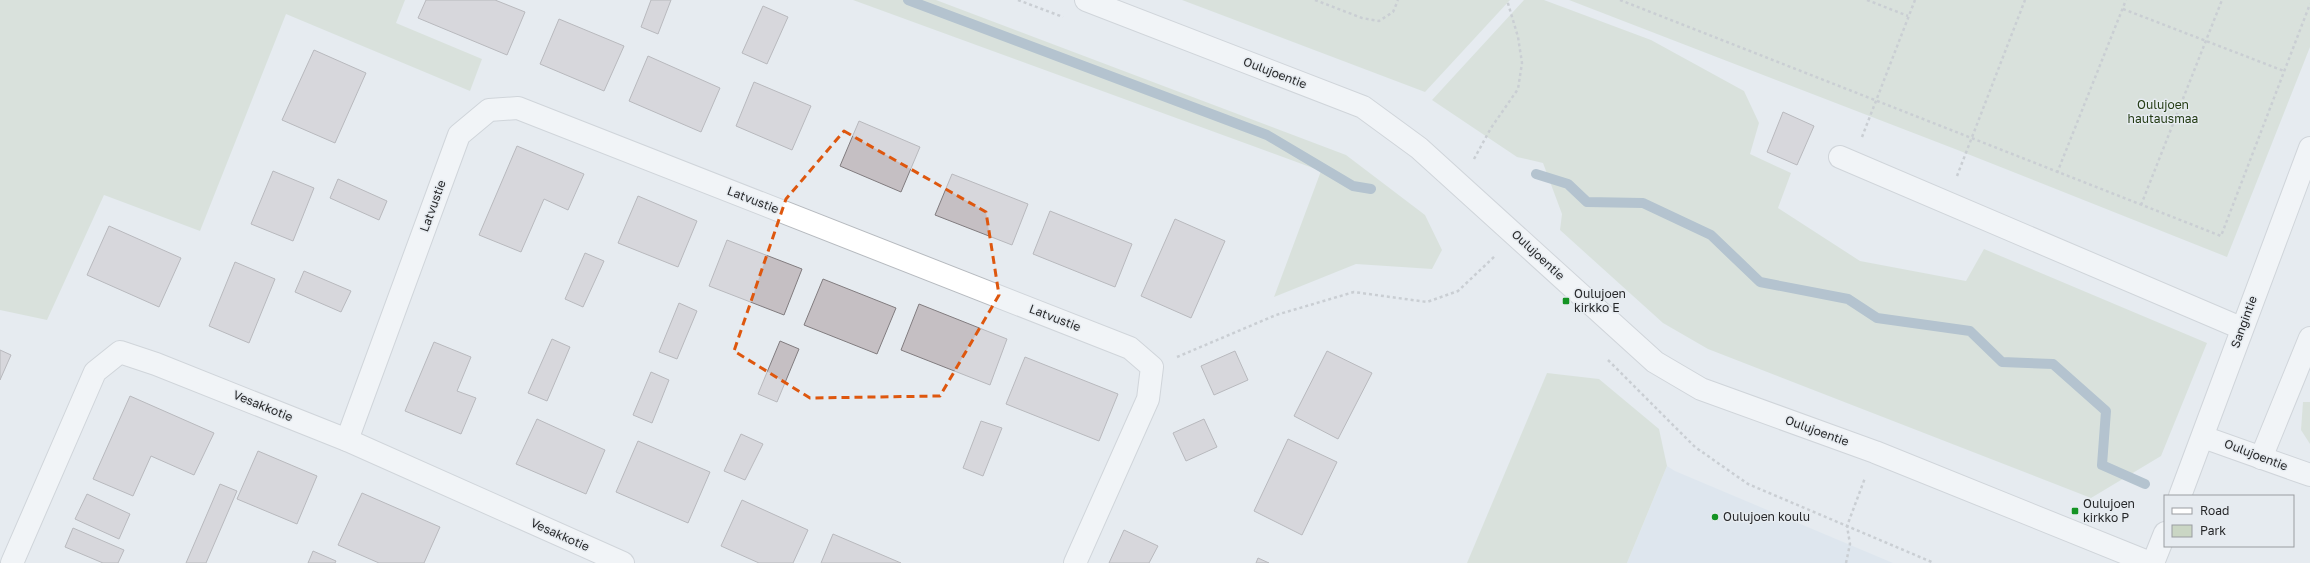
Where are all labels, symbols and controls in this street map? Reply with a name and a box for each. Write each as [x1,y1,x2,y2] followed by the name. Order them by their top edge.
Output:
[1241,54,1309,92] street label: Oulujoentie
[2128,97,2198,126] park label: Oulujoen hautausmaa
[416,178,449,234] street label: Latvustie
[725,183,781,216] street label: Latvustie
[1509,226,1568,283] street label: Oulujoentie
[1574,286,1626,315] place label: Oulujoen kirkko E
[2227,294,2260,350] street label: Sangintie
[1561,296,1571,306] marker: Oulujoen kirkko E
[1027,301,1083,334] street label: Latvustie
[231,387,295,424] street label: Vesakkotie
[1783,412,1851,449] street label: Oulujoentie
[2222,436,2290,474] street label: Oulujoentie
[2164,495,2294,547] legend
[2083,496,2135,525] place label: Oulujoen kirkko P
[2200,503,2229,518] text: Road
[2070,506,2080,516] marker: Oulujoen kirkko P
[1723,509,1810,524] place label: Oulujoen koulu
[1710,512,1720,522] marker: Oulujoen koulu
[528,515,592,554] street label: Vesakkotie
[2200,523,2226,538] text: Park

